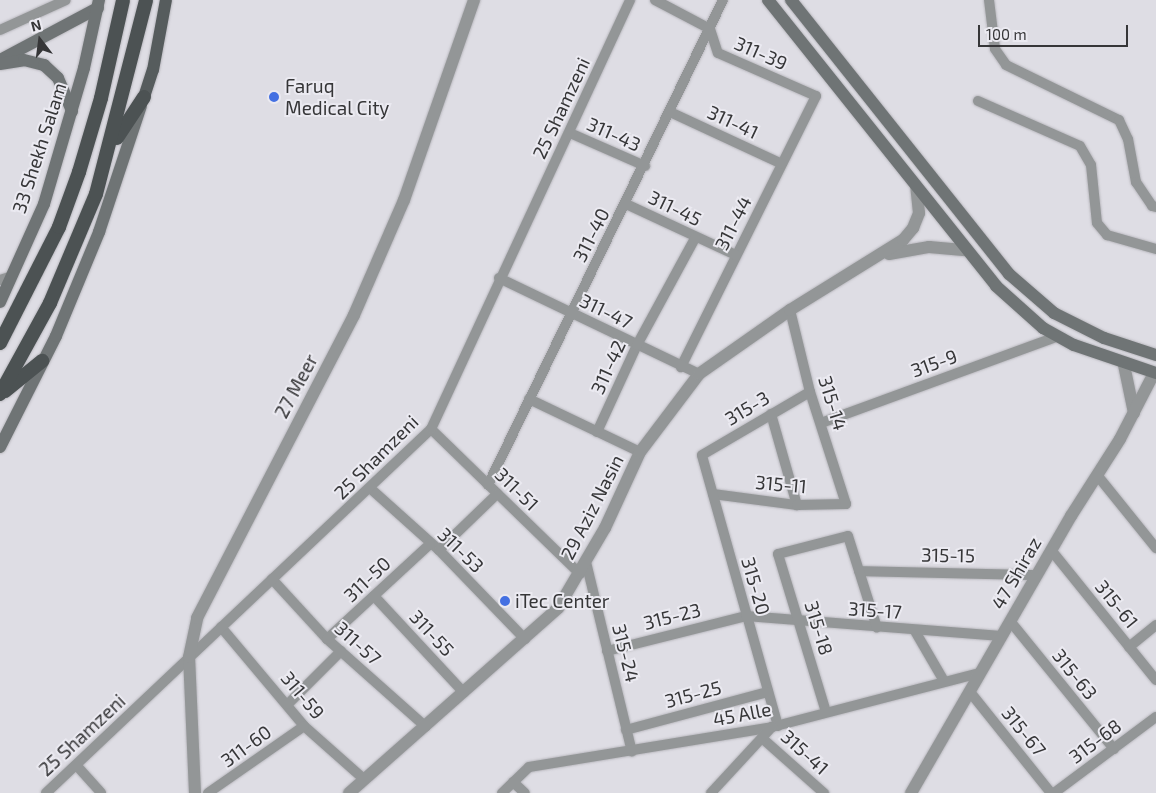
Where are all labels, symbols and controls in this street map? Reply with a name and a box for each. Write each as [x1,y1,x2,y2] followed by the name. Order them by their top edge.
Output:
[15,15,65,65] north arrow
[981,15,1131,47] scale bar
[29,16,43,35] text: N
[986,25,1027,43] text: 100 m
[731,31,791,75] street label: 311-39
[528,54,594,162] street label: 25 Shamzeni
[285,75,390,119] place label: Faruq Medical City
[7,80,71,216] street label: 33 Shekh Salam
[267,90,281,104] marker: Faruq Medical City
[704,100,762,144] street label: 311-41
[584,112,644,156] street label: 311-43
[645,185,705,231] street label: 311-45
[710,192,756,254] street label: 311-44
[568,204,614,266] street label: 311-40
[576,289,636,333] street label: 311-47
[586,337,630,397] street label: 311-42
[908,344,960,382] street label: 315-9
[270,350,322,422] street label: 27 Meer
[814,373,852,433] street label: 315-14
[721,386,773,430] street label: 315-3
[329,410,423,504] street label: 25 Shamzeni
[556,451,628,563] street label: 29 Aziz Nasin
[490,463,544,515] street label: 311-51
[754,470,808,498] street label: 315-11
[433,523,489,577] street label: 311-53
[986,533,1046,613] street label: 47 Shiraz
[921,543,975,567] street label: 315-15
[339,552,395,606] street label: 311-50
[737,555,775,617] street label: 315-20
[1091,575,1143,633] street label: 315-61
[515,590,609,612] place label: iTec Center
[499,595,511,607] marker: iTec Center
[848,597,902,623] street label: 315-17
[641,598,703,634] street label: 315-23
[800,598,838,658] street label: 315-18
[405,605,459,661] street label: 311-55
[330,616,386,670] street label: 311-57
[608,622,644,684] street label: 315-24
[1048,644,1102,704] street label: 315-63
[277,667,329,723] street label: 311-59
[662,676,724,712] street label: 315-25
[34,689,130,781] street label: 25 Shamzeni
[711,697,773,731] street label: 45 Alle
[997,702,1051,760] street label: 315-67
[1064,714,1126,768] street label: 315-68
[216,720,276,772] street label: 311-60
[777,725,833,779] street label: 315-41

